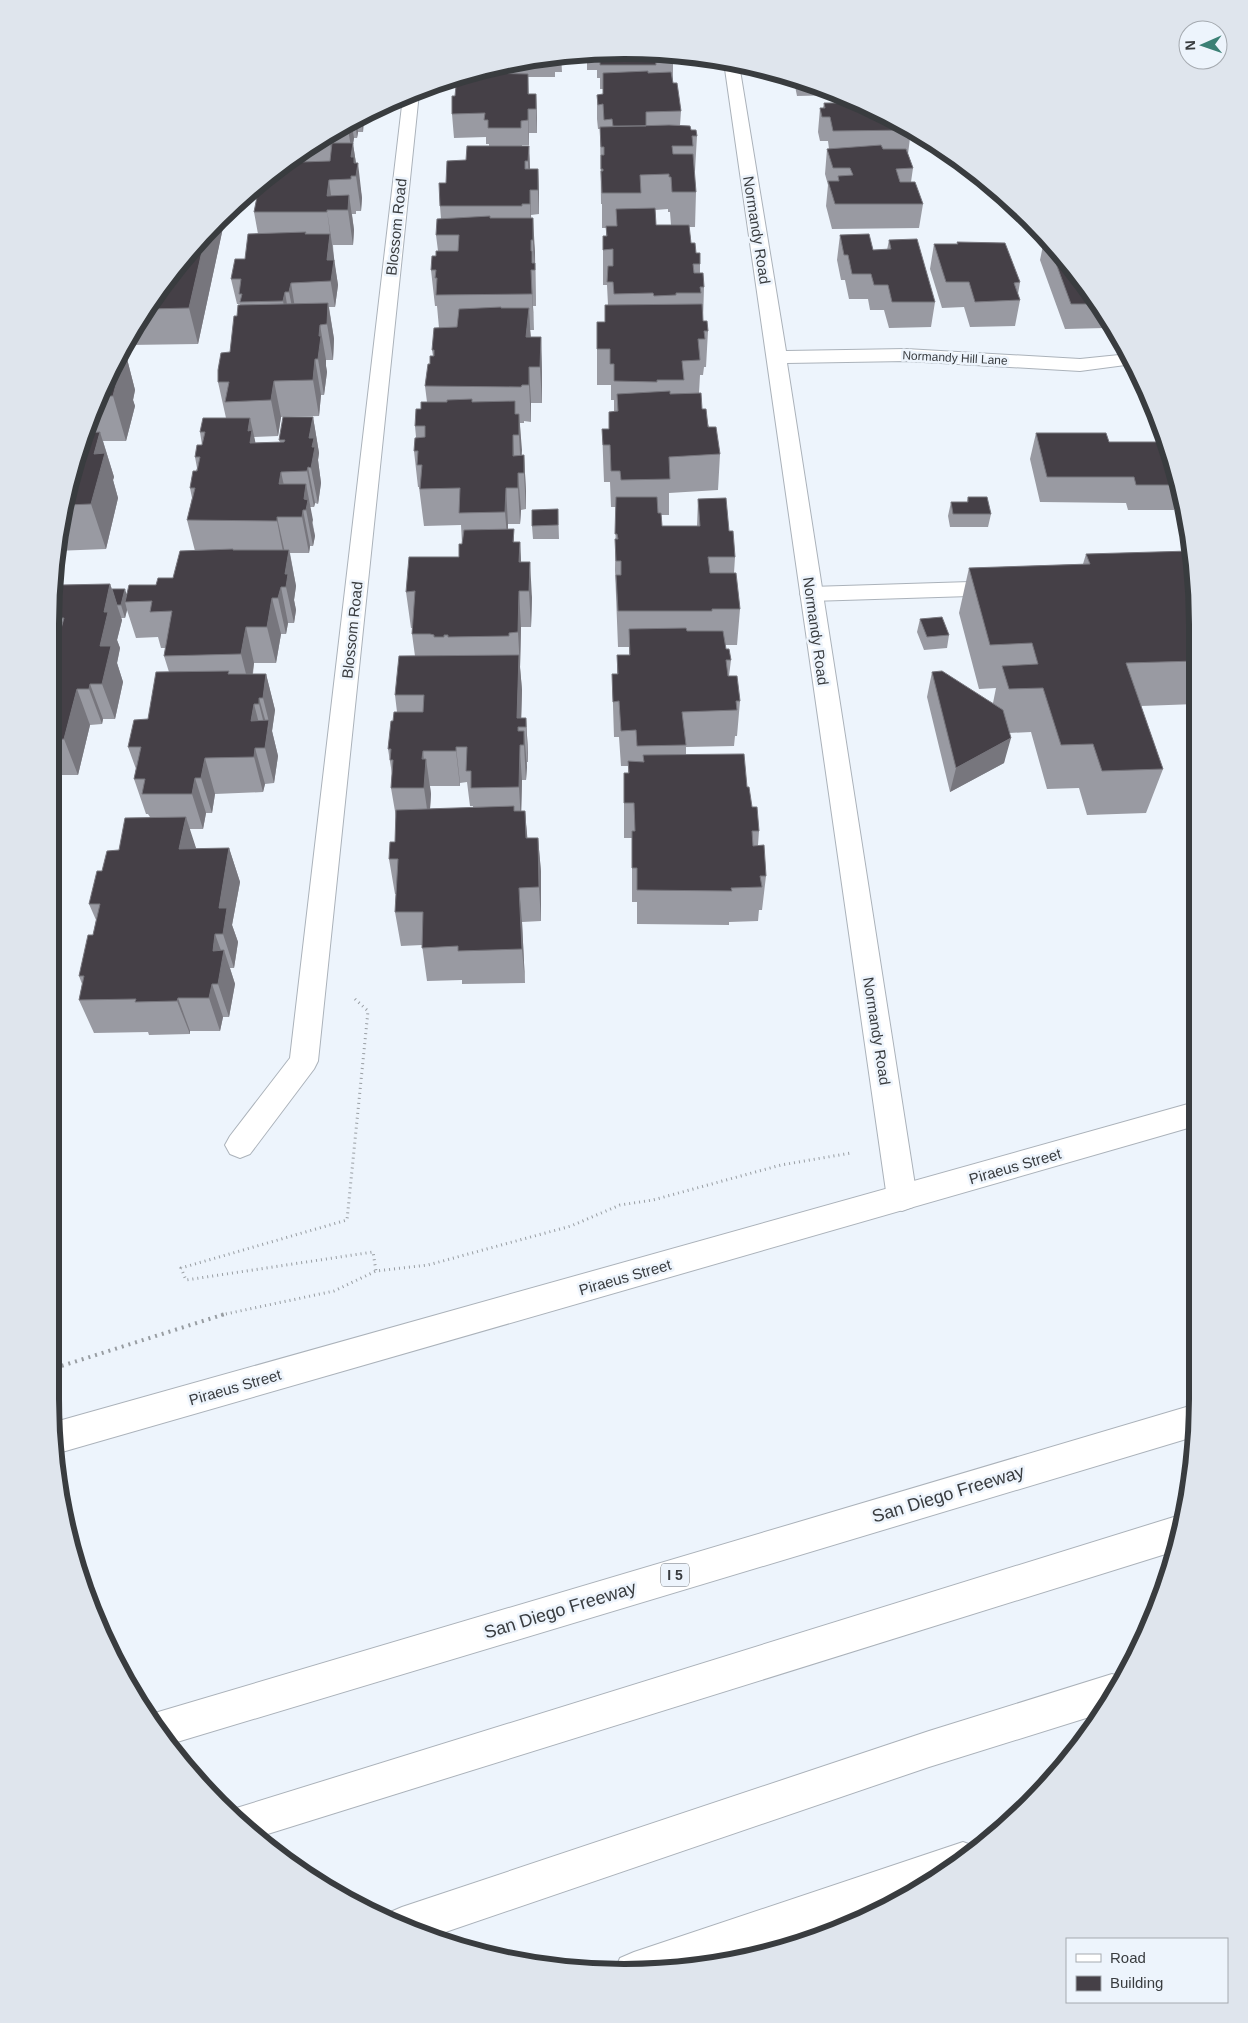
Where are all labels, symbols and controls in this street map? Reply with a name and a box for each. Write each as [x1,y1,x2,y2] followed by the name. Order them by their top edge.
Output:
[1178,20,1228,70] north arrow
[1182,40,1198,51] text: N
[740,175,774,285] street label: Normandy Road
[382,178,410,276] street label: Blossom Road
[902,348,1008,368] street label: Normandy Hill Lane
[800,576,832,686] street label: Normandy Road
[338,581,366,679] street label: Blossom Road
[860,976,894,1086] street label: Normandy Road
[967,1145,1064,1187] street label: Piraeus Street
[577,1256,674,1298] street label: Piraeus Street
[187,1366,284,1408] street label: Piraeus Street
[869,1461,1027,1527] street label: San Diego Freeway
[661,1564,689,1586] road number: I 5
[481,1577,639,1643] street label: San Diego Freeway
[1066,1938,1228,2003] legend
[1110,1949,1146,1966] text: Road
[1110,1974,1163,1991] text: Building

